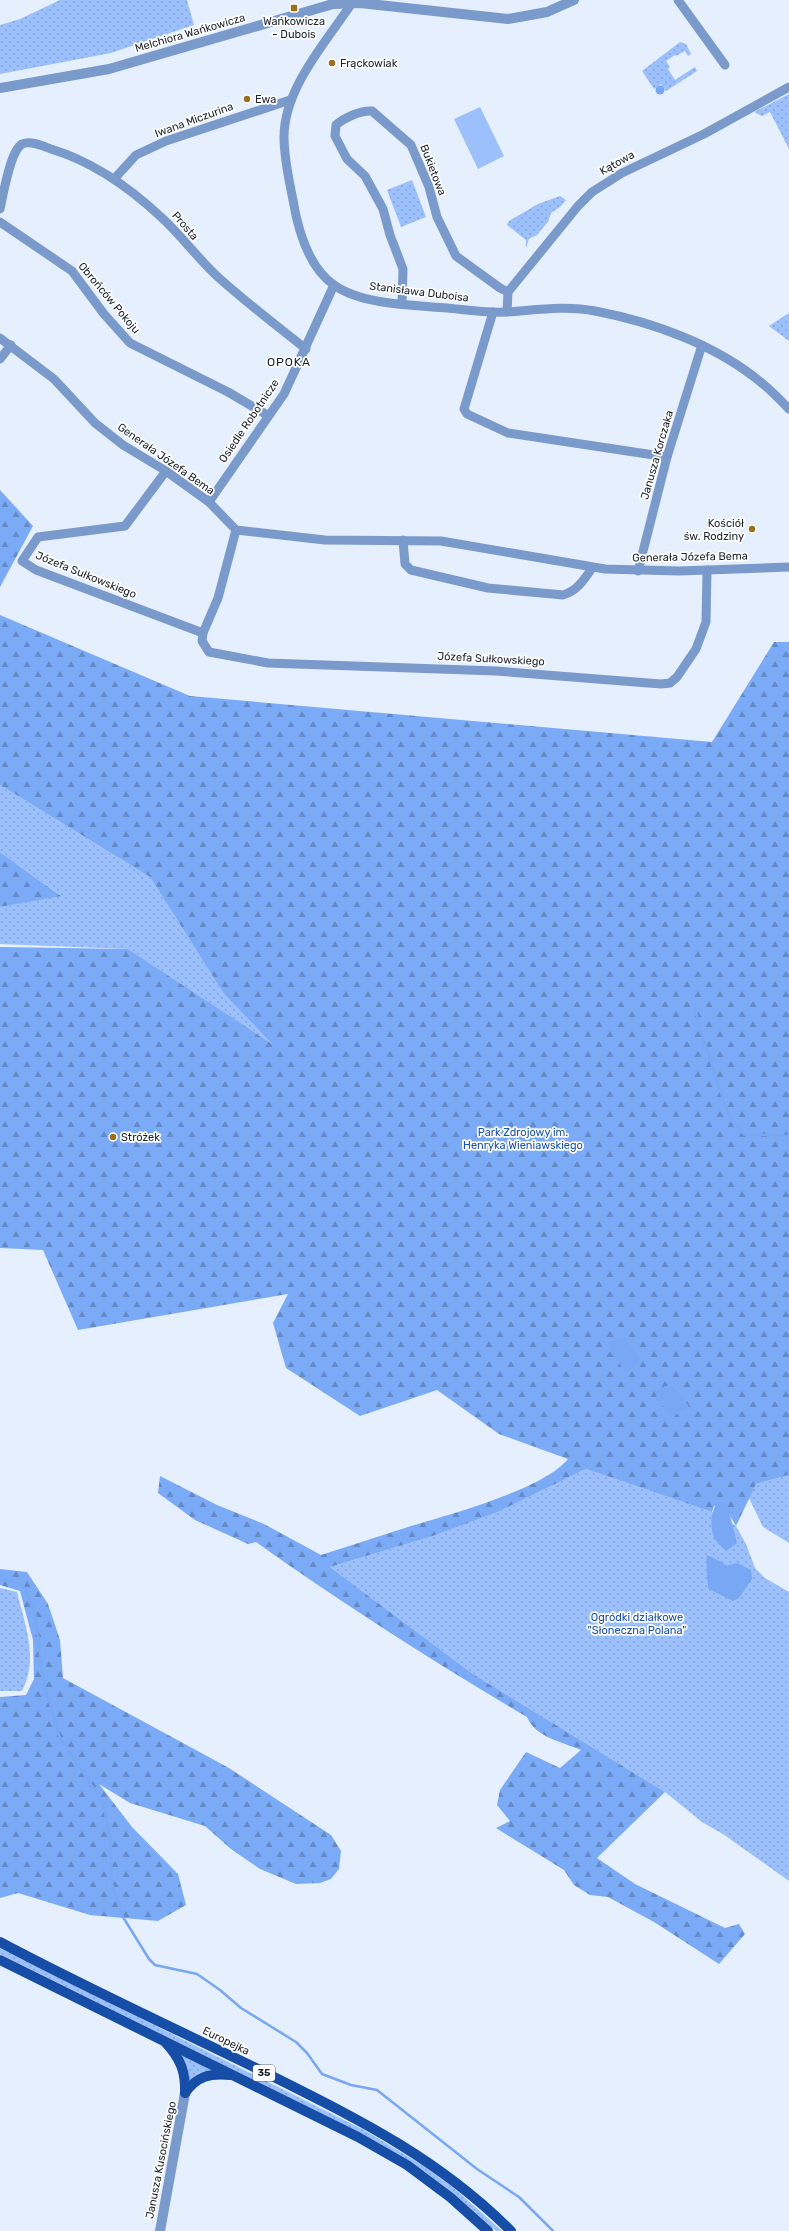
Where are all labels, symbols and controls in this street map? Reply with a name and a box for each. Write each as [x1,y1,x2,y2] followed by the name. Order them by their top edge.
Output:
[289,3,299,13] marker: Wańkowicza - Dubois
[133,11,247,55] street label: Melchiora Wańkowicza
[263,15,325,41] place label: Wańkowicza - Dubois
[340,57,398,70] place label: Frąckowiak
[327,58,337,68] marker: Frąckowiak
[255,93,276,106] place label: Ewa
[242,94,252,104] marker: Ewa
[153,100,235,140] street label: Iwana Miczurina
[417,143,449,197] street label: Bukietowa
[597,148,637,178] street label: Kątowa
[169,209,201,243] street label: Prosta
[75,260,143,336] street label: Obrońców Pokoju
[369,279,469,305] street label: Stanisława Duboisa
[267,355,311,369] district label: OPOKA
[216,377,282,465] street label: Osiedle Robotnicze
[638,409,676,501] street label: Janusza Korczaka
[115,421,217,497] street label: Generała Józefa Bema
[684,517,744,543] place label: Kościół św. Rodziny
[747,524,757,534] marker: Kościół św. Rodziny
[34,549,138,601] street label: Józefa Sułkowskiego
[632,549,748,565] street label: Generała Józefa Bema
[437,650,545,668] street label: Józefa Sułkowskiego
[463,1126,583,1152] park label: Park Zdrojowy im. Henryka Wieniawskiego
[121,1131,160,1144] place label: Stróżek
[108,1132,118,1142] marker: Stróżek
[588,1611,686,1637] park label: Ogródki działkowe "Słoneczna Polana"
[200,2024,252,2058] street label: Europejka
[253,2065,275,2081] road number: 35
[143,2100,179,2220] street label: Janusza Kusocińskiego

